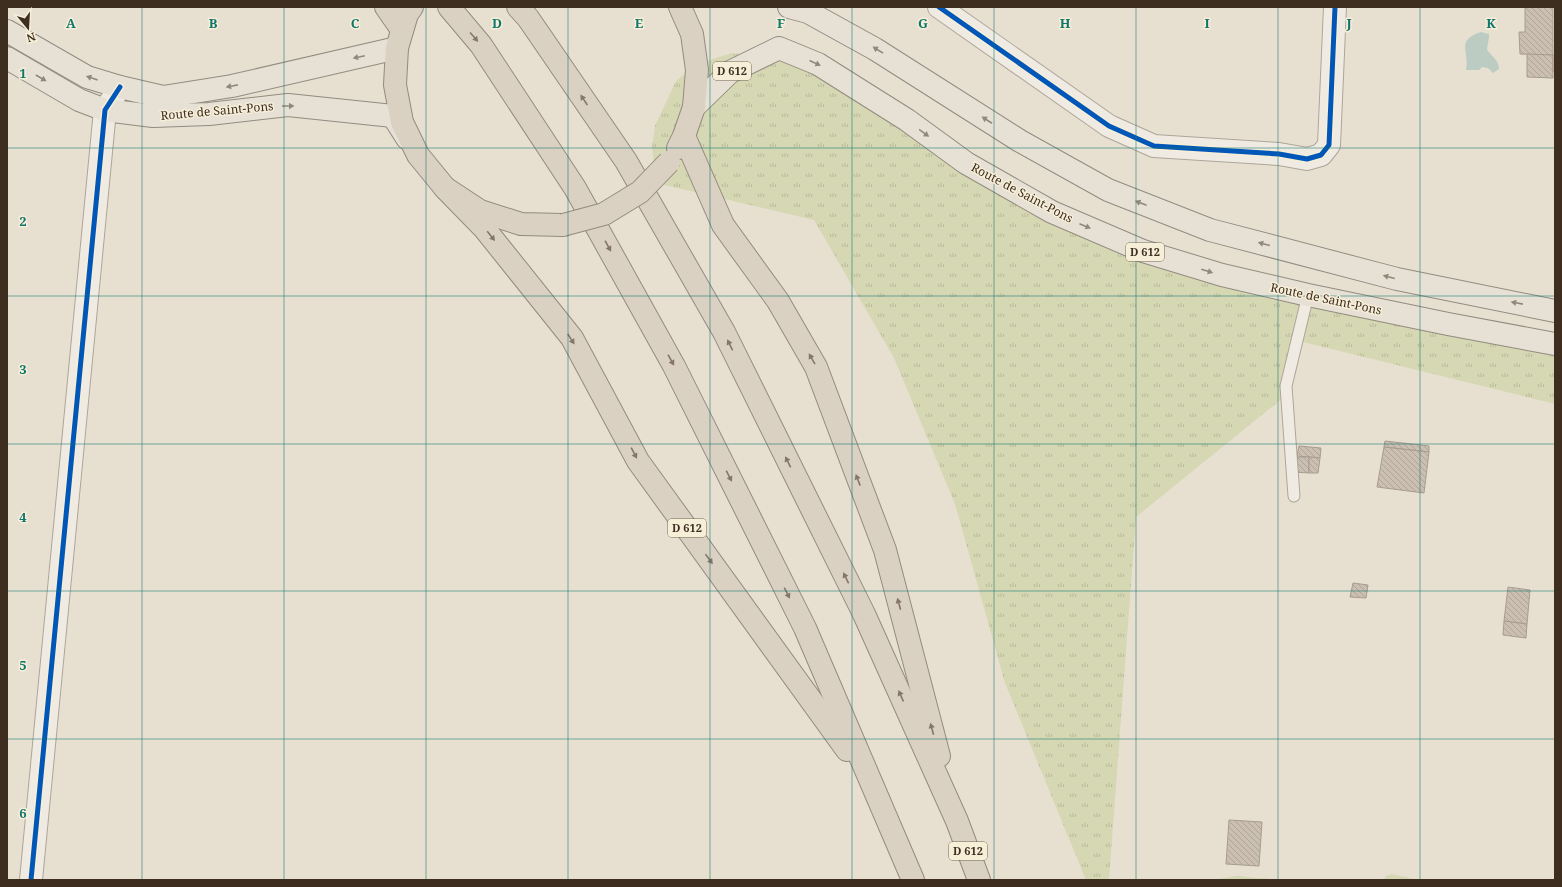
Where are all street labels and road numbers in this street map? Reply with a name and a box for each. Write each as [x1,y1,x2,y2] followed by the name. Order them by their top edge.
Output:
[713,62,751,80] road number: D 612
[160,97,274,124] street label: Route de Saint-Pons
[968,158,1076,227] street label: Route de Saint-Pons
[1126,243,1164,261] road number: D 612
[1269,278,1383,319] street label: Route de Saint-Pons
[668,519,706,537] road number: D 612
[949,842,987,860] road number: D 612

